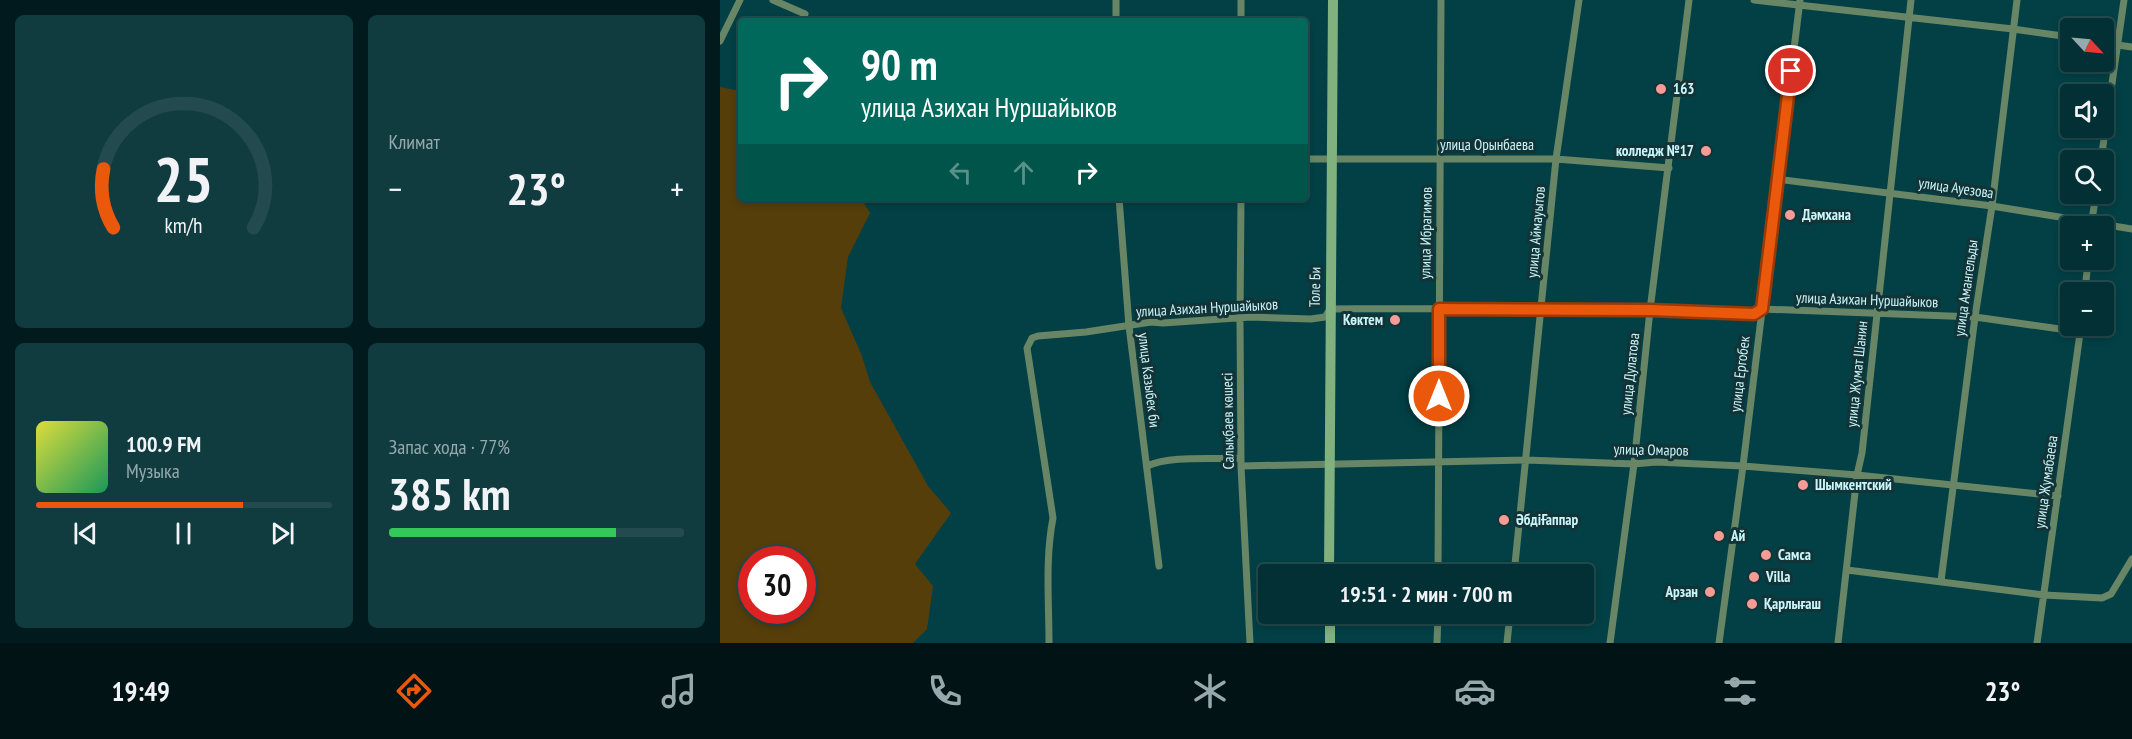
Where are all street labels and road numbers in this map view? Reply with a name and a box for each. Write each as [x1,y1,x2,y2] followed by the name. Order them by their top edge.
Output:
[1440,135,1534,154] street label: улица Орынбаева
[1917,173,1995,202] street label: улица Ауезова
[1522,185,1549,279] street label: улица Аймауытов
[1415,187,1436,279] street label: улица Ибрагимов
[1949,238,1982,338] street label: улица Амангельды
[1305,267,1324,307] street label: Толе Би
[1796,288,1938,311] street label: улица Азихан Нуршайыков
[1135,294,1279,321] street label: улица Азихан Нуршайыков
[1841,320,1872,428] street label: улица Жумат Шанин
[1134,331,1165,428] street label: улица Казыбек би
[1616,332,1643,416] street label: улица Дулатова
[1725,335,1754,413] street label: улица Ергобек
[1217,372,1238,470] street label: Салықбаев көшесі
[2030,434,2061,530] street label: улица Жумабаева
[1613,439,1689,460] street label: улица Омаров

